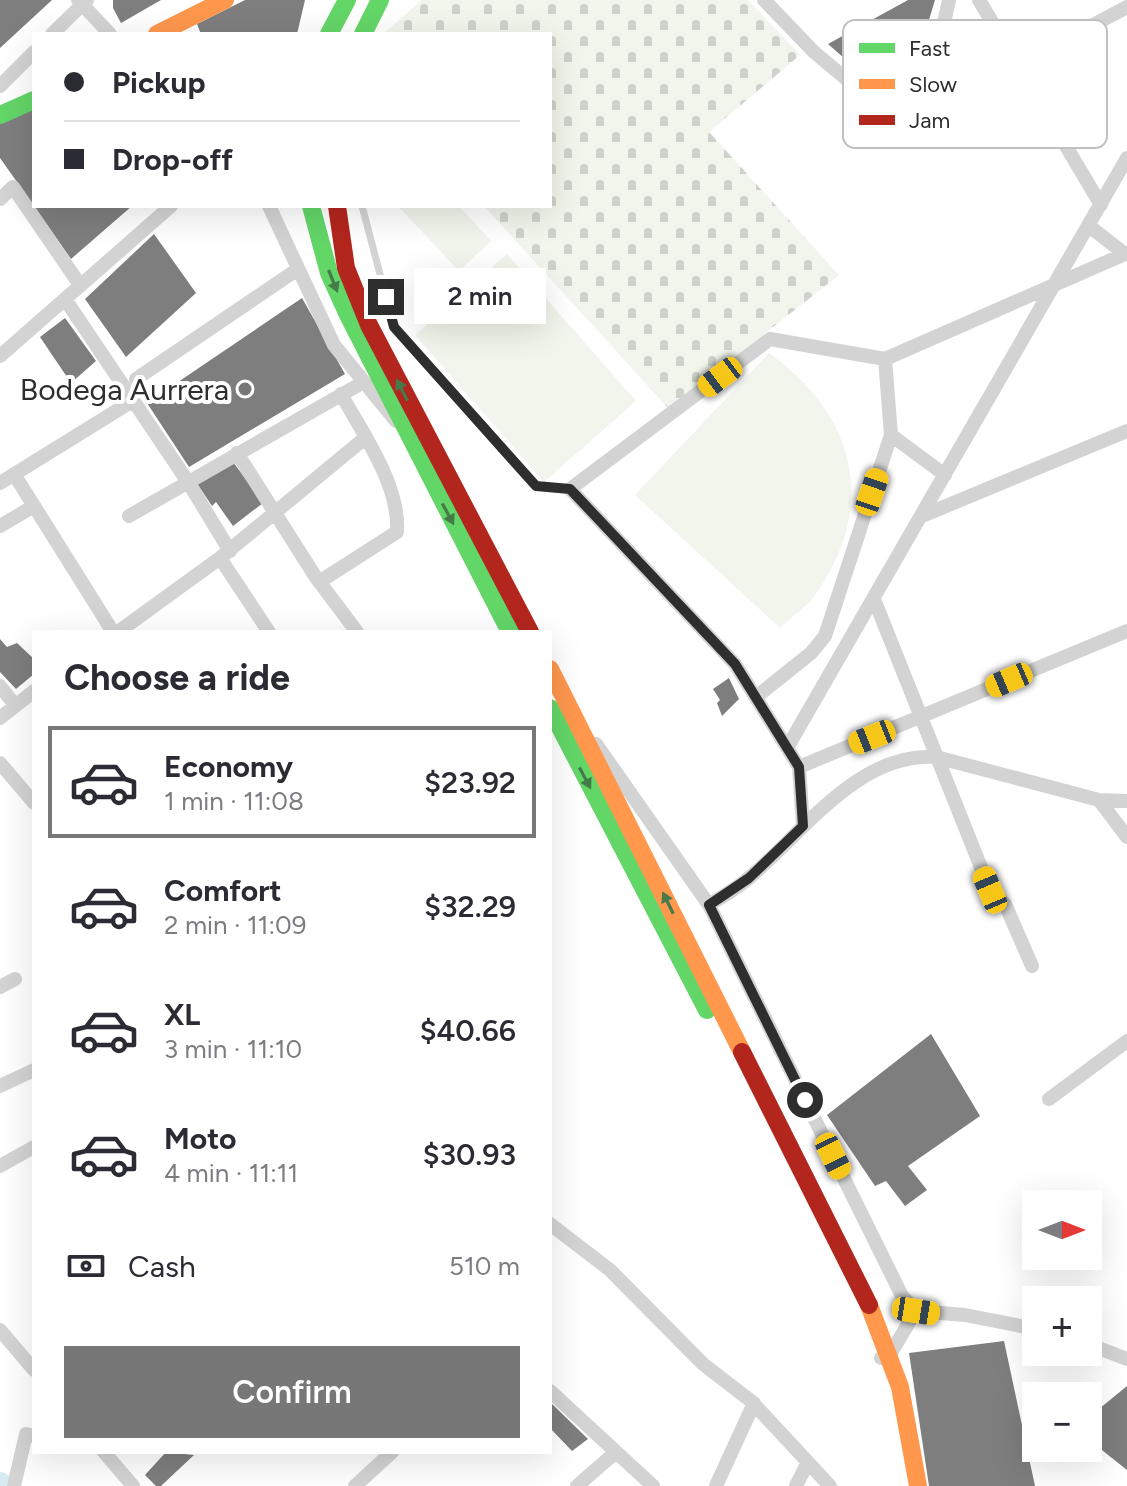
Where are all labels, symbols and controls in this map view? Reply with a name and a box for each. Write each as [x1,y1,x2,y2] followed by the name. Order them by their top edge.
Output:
[843,20,1107,148] legend
[909,35,951,62] text: Fast
[112,64,206,101] text: Pickup
[909,71,958,98] text: Slow
[909,107,950,134] text: Jam
[112,141,233,178] text: Drop-off
[327,269,340,293] one-way arrow
[414,269,546,325] callout: 2 min
[368,279,404,315] route end
[448,280,512,312] text: 2 min
[694,353,746,401] car
[20,371,229,408] place label: Bodega Aurrera
[396,378,409,401] one-way arrow
[236,380,254,398] marker: Bodega Aurrera
[853,465,891,519] car
[442,502,455,525] one-way arrow
[64,656,290,699] text: Choose a ride
[982,660,1036,700] car
[845,717,899,757] car
[68,746,140,818] icon: car
[164,748,293,785] text: Economy
[424,764,516,801] text: $23.92
[579,766,592,789] one-way arrow
[164,785,304,817] text: 1 min · 11:08
[970,863,1010,917] car
[68,870,140,942] icon: car
[164,872,282,909] text: Comfort
[424,888,516,925] text: $32.29
[661,891,675,914] one-way arrow
[164,909,307,941] text: 2 min · 11:09
[68,994,140,1066] icon: car
[164,996,200,1033] text: XL
[420,1012,516,1049] text: $40.66
[164,1033,302,1065] text: 3 min · 11:10
[787,1082,823,1118] route start
[68,1118,140,1190] icon: car
[164,1120,236,1157] text: Moto
[812,1129,854,1183] car
[423,1136,516,1173] text: $30.93
[164,1157,298,1189] text: 4 min · 11:11
[1022,1190,1102,1270] north arrow
[1022,1190,1102,1462] map controls
[64,1244,108,1288] icon: cash
[128,1248,196,1285] text: Cash
[449,1250,520,1282] text: 510 m
[1022,1286,1102,1366] button: +
[890,1295,942,1327] car
[64,1346,520,1438] button: Confirm
[1022,1382,1102,1462] button: −

